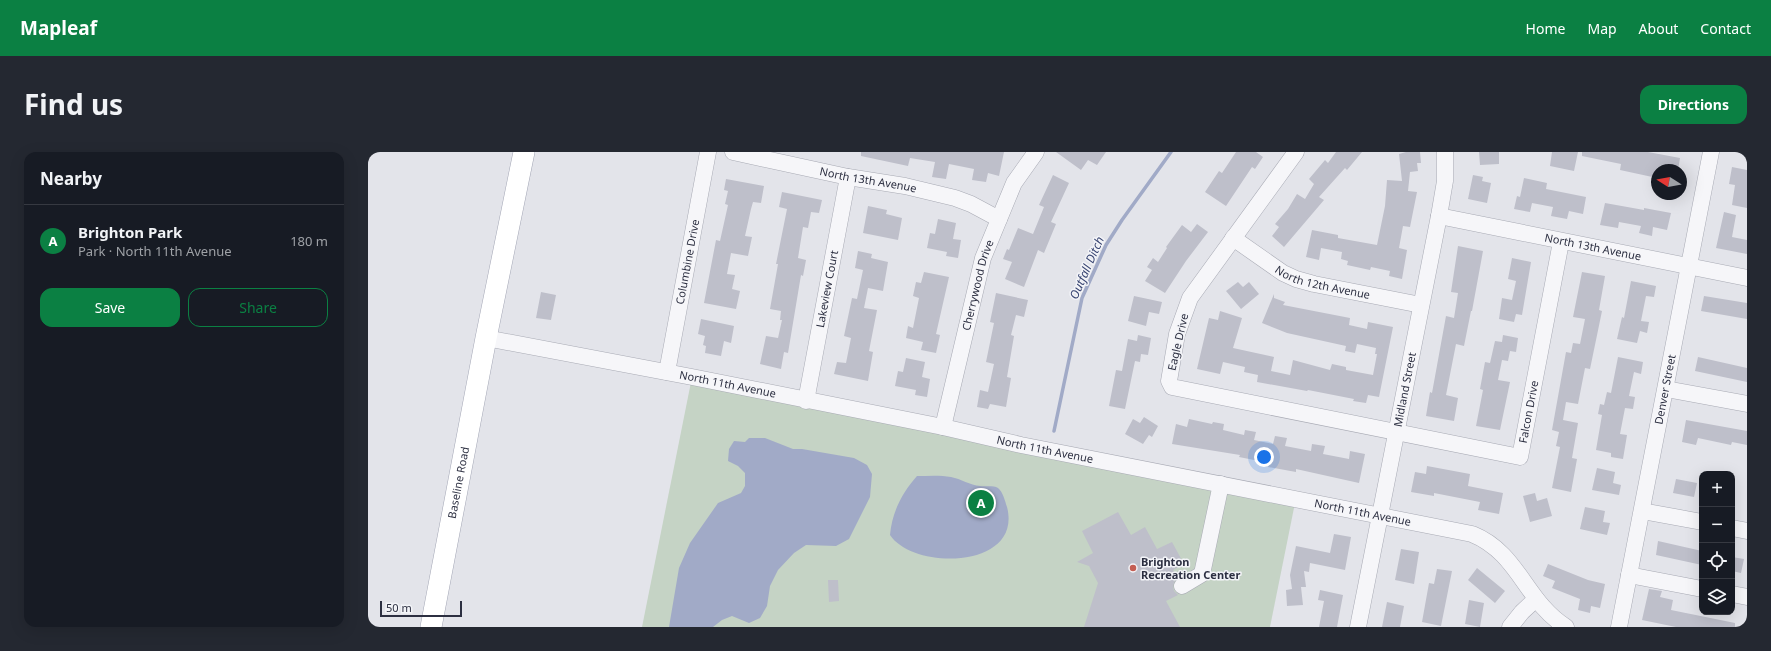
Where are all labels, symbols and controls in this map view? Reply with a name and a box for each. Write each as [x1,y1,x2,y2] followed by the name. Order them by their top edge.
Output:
[20,15,97,41] text: Mapleaf
[1526,19,1565,38] text: Home
[1587,19,1617,38] text: Map
[1639,19,1678,38] text: About
[1700,19,1751,38] text: Contact
[24,85,123,123] text: Find us
[1640,85,1747,124] button: Directions
[818,163,918,196] street label: North 13th Avenue
[1651,164,1687,200] north arrow
[40,167,102,190] text: Nearby
[672,218,702,306] street label: Columbine Drive
[78,222,182,242] text: Brighton Park
[1543,229,1643,264] street label: North 13th Avenue
[49,232,58,250] text: A
[290,232,328,250] text: 180 m
[1065,234,1108,302] water label: Outfall Ditch
[958,237,997,332] street label: Cherrywood Drive
[78,242,232,260] text: Park · North 11th Avenue
[812,249,841,329] street label: Lakeview Court
[1272,262,1372,302] street label: North 12th Avenue
[40,288,180,327] button: Save
[188,288,328,327] button: Share
[1164,312,1191,372] street label: Eagle Drive
[1390,351,1419,428] street label: Midland Street
[1650,353,1679,426] street label: Denver Street
[678,367,777,401] street label: North 11th Avenue
[1515,379,1541,444] street label: Falcon Drive
[995,432,1095,466] street label: North 11th Avenue
[444,445,472,520] street label: Baseline Road
[1254,447,1274,467] your location
[1699,471,1735,615] map controls
[1699,471,1735,507] button: +
[968,488,994,518] pin: A
[1313,495,1412,529] street label: North 11th Avenue
[1699,507,1735,543] button: −
[1699,543,1735,579] button: locate
[1141,554,1240,582] place label: Brighton Recreation Center
[1128,563,1138,573] marker: Brighton Recreation Center
[1699,579,1735,615] button: layers
[380,599,462,618] scale bar
[386,600,412,615] text: 50 m

